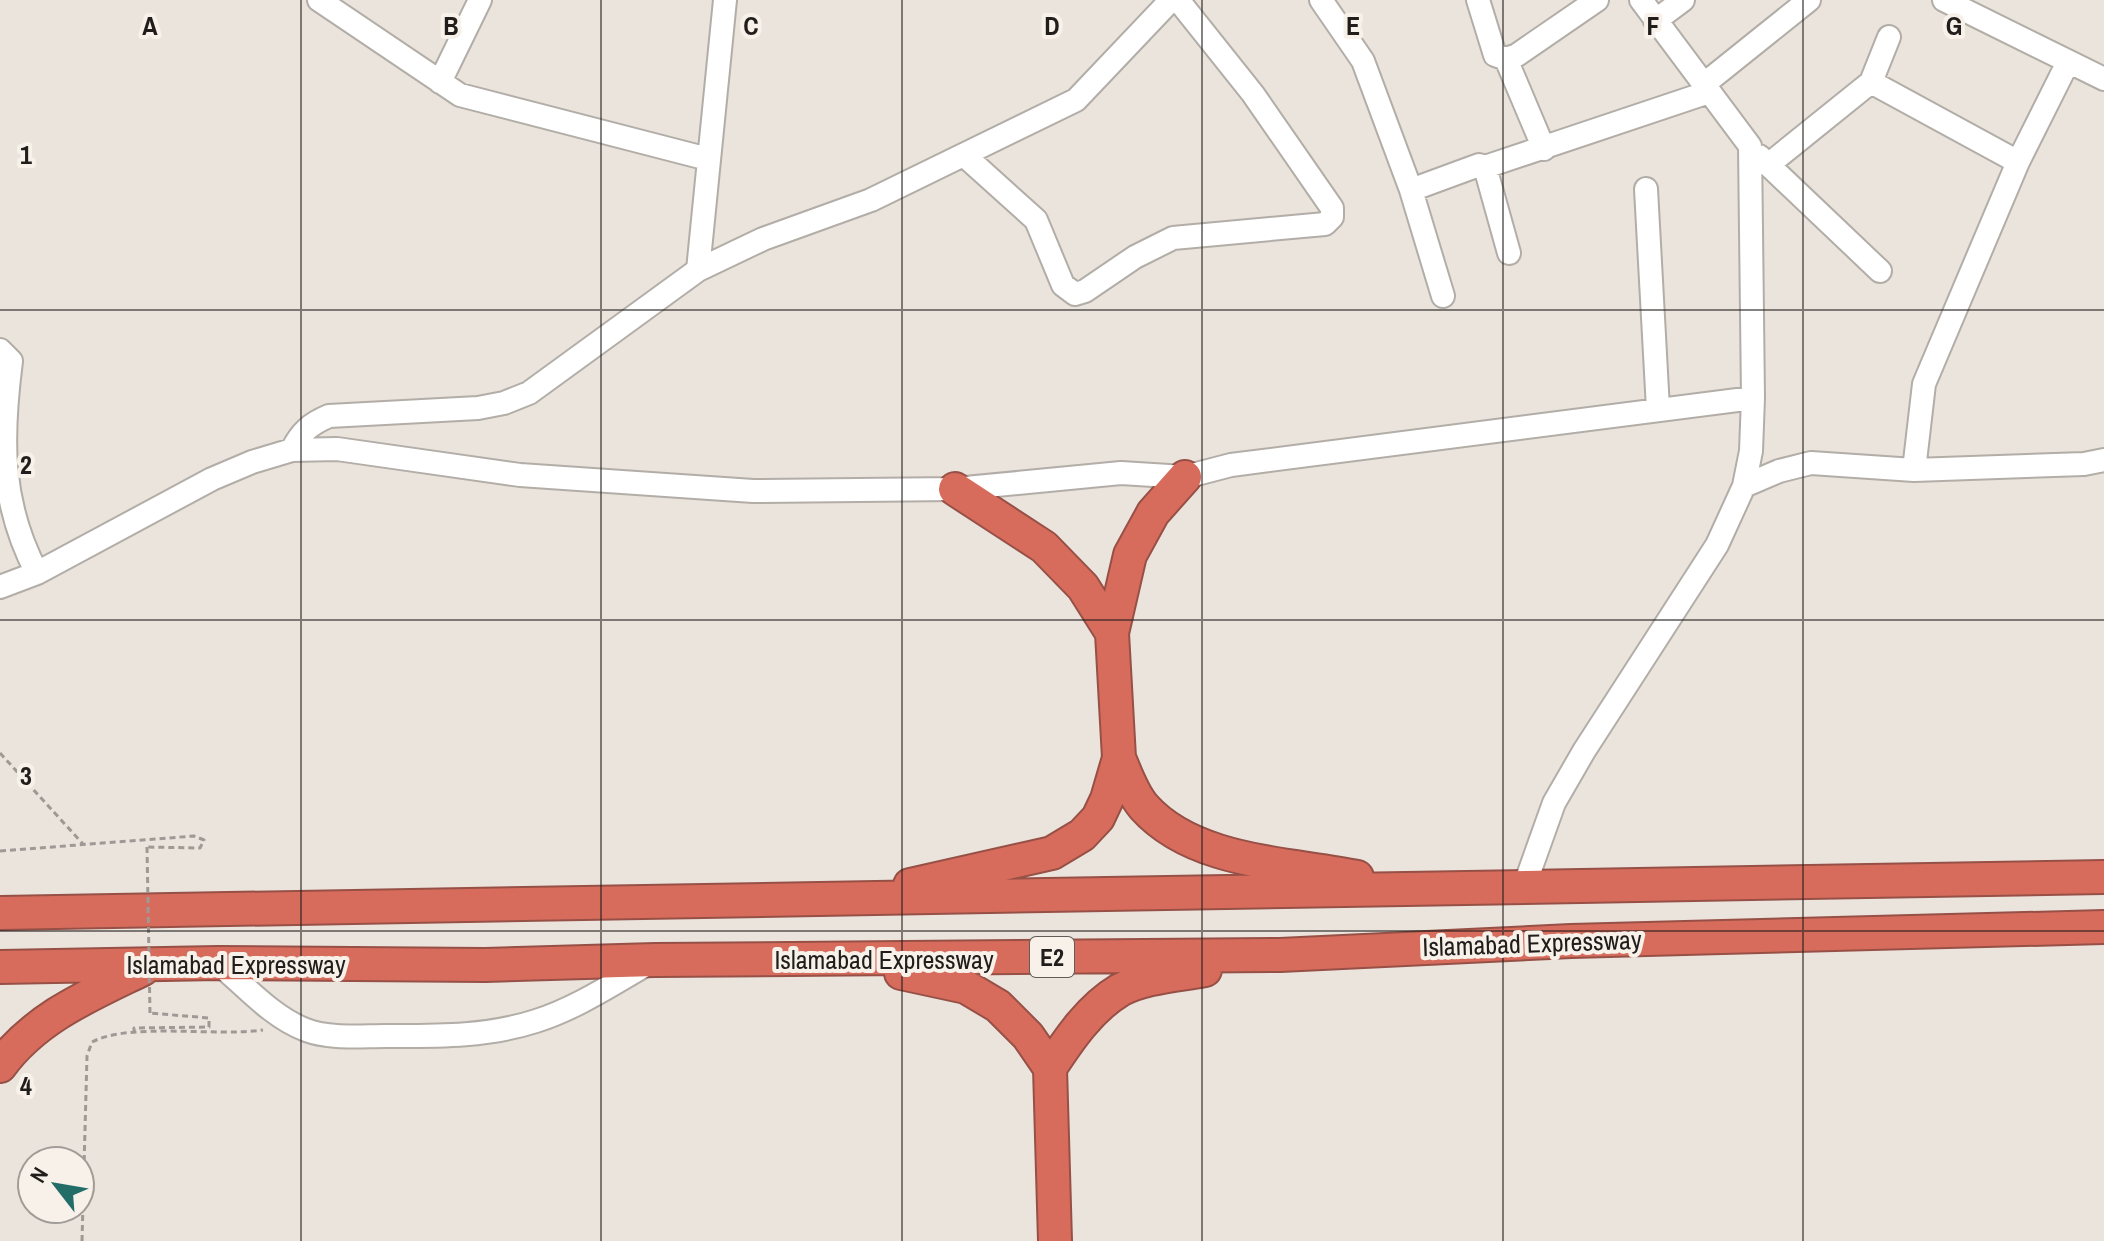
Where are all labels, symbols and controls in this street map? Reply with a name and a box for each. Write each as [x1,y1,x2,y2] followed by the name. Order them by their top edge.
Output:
[142,8,158,43] text: A
[443,8,459,43] text: B
[743,8,759,43] text: C
[1044,8,1060,43] text: D
[1346,8,1360,43] text: E
[1646,8,1660,43] text: F
[1946,8,1962,43] text: G
[20,137,32,172] text: 1
[20,447,32,482] text: 2
[20,758,32,793] text: 3
[1422,922,1642,964] street label: Islamabad Expressway
[1030,937,1074,977] road number: E2
[774,942,994,977] street label: Islamabad Expressway
[126,947,346,982] street label: Islamabad Expressway
[20,1068,32,1103] text: 4
[16,1145,96,1225] north arrow
[23,1161,55,1188] text: N

